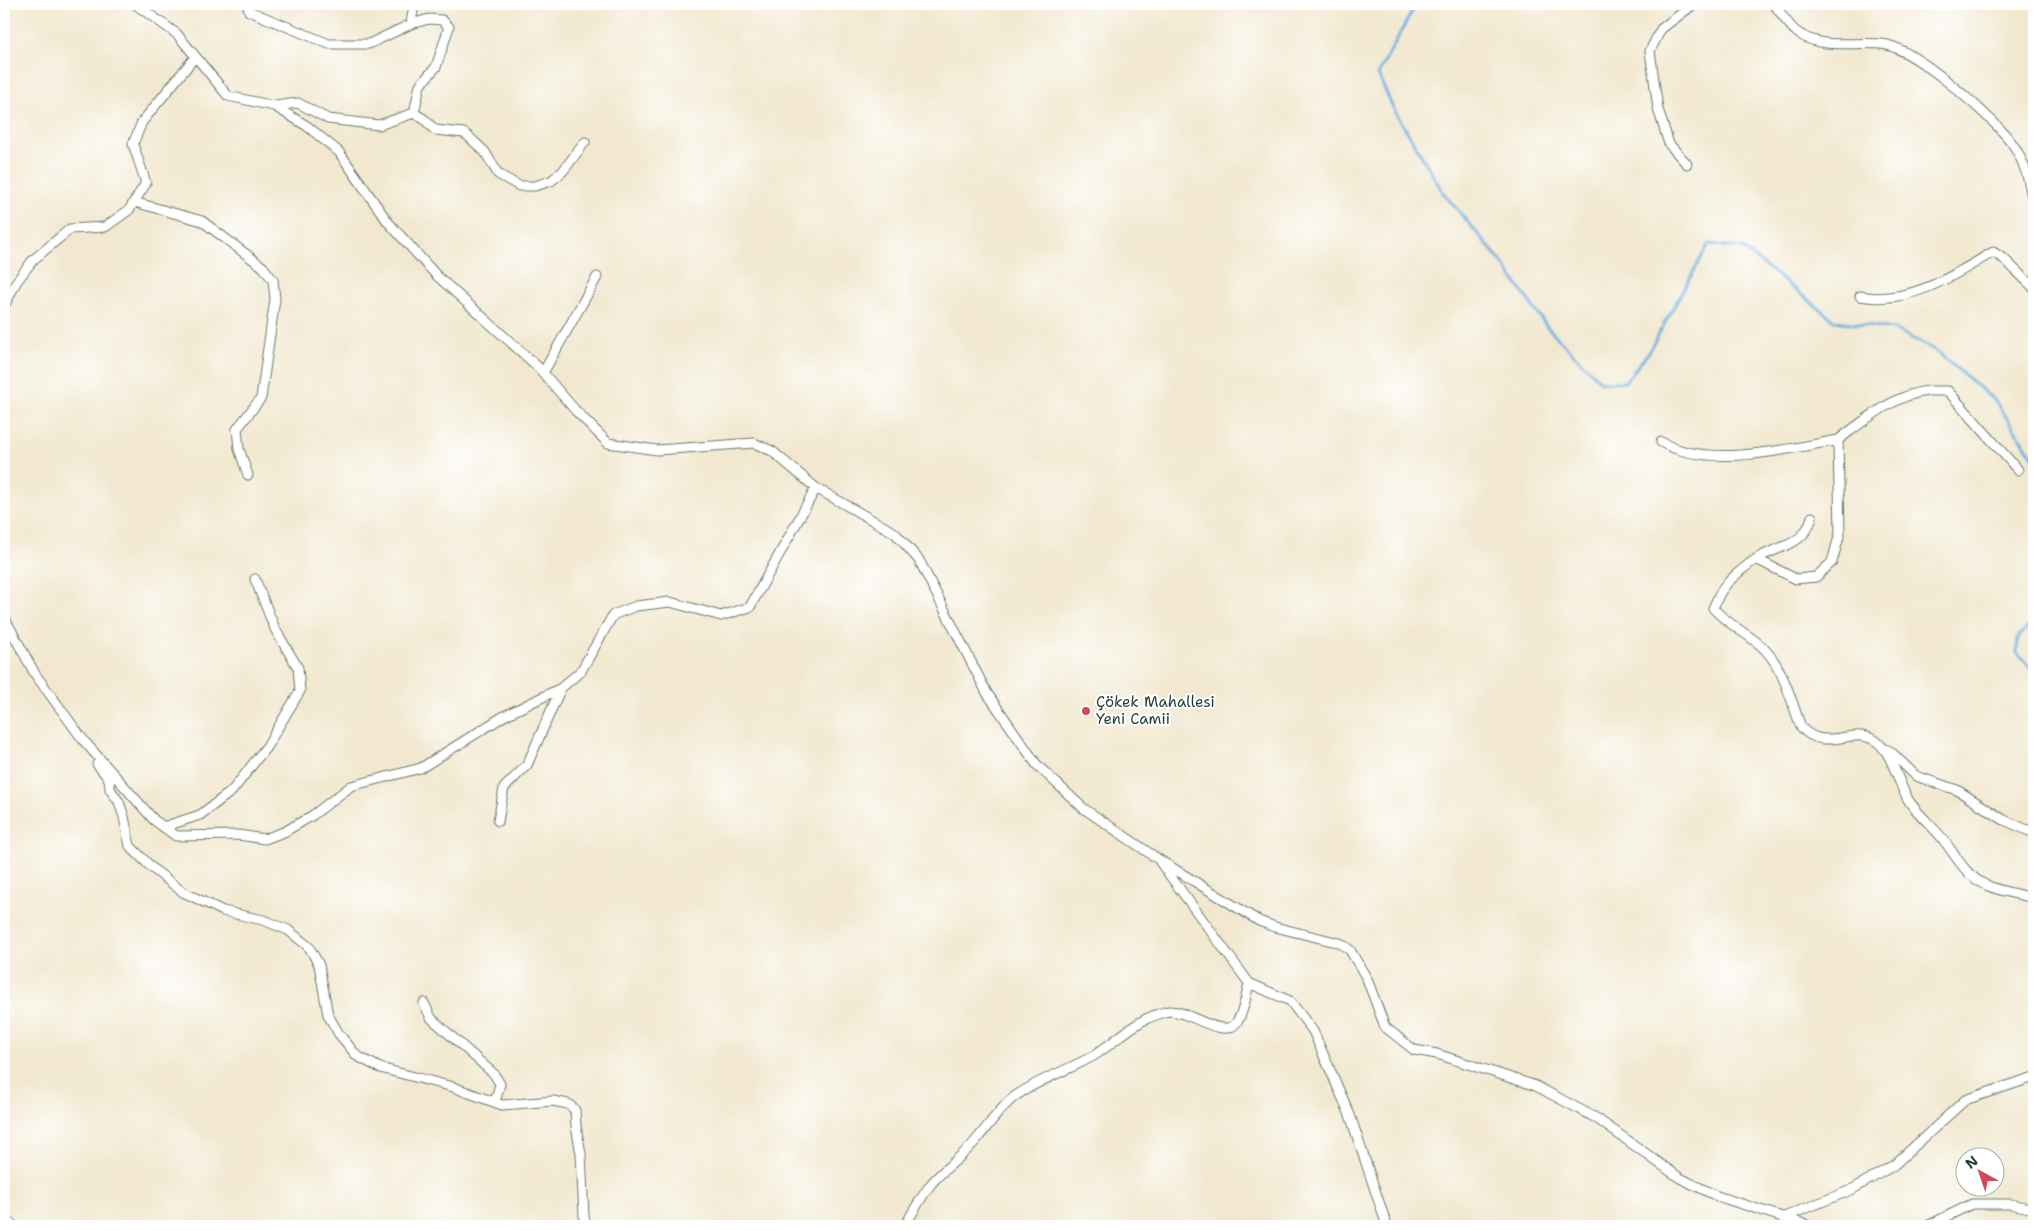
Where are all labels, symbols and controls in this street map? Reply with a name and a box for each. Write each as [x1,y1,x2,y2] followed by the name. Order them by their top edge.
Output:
[1096,692,1215,729] place label: Çökek Mahallesi Yeni Camii
[1080,705,1092,717] marker: Çökek Mahallesi Yeni Camii
[1956,1148,2006,1198] north arrow
[1962,1152,1982,1173] text: N

